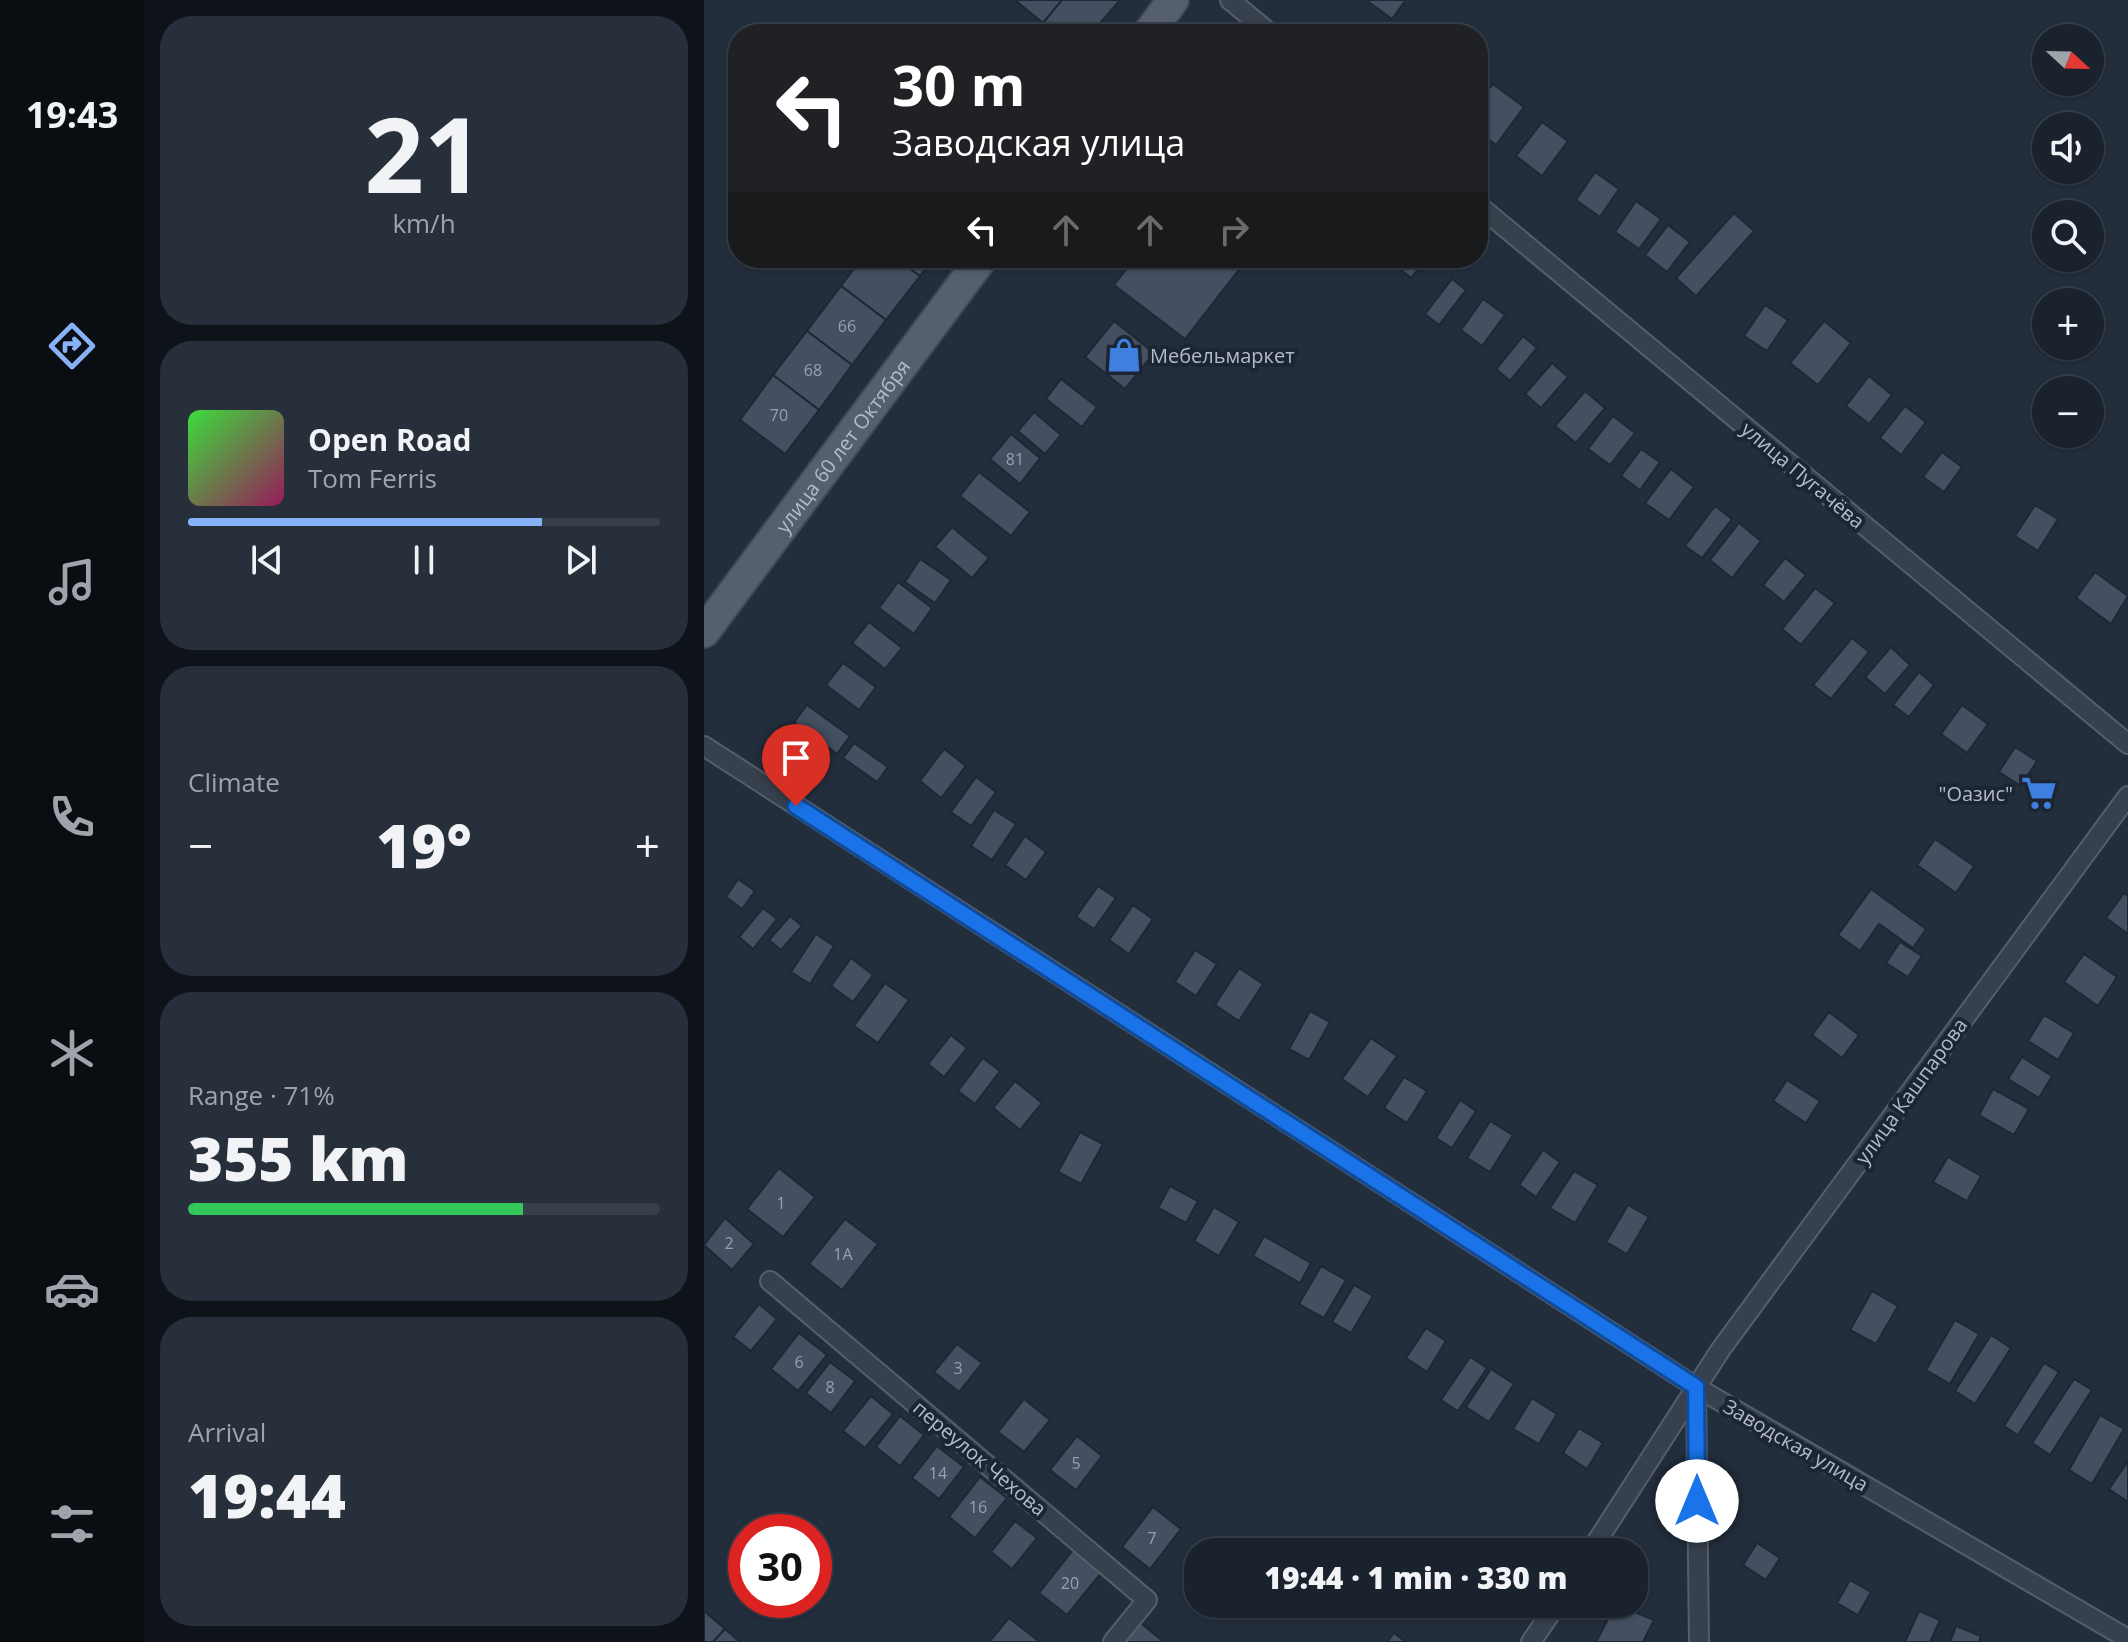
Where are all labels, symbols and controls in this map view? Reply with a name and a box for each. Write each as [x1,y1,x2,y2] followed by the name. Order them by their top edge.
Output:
[2032,24,2104,96] north arrow
[2032,24,2104,448] map controls
[892,46,1026,122] text: 30 m
[760,56,864,160] icon: left
[365,82,483,223] text: 21
[26,90,118,139] text: 19:43
[2032,112,2104,184] button: sound
[892,118,1185,167] text: Заводская улица
[2032,200,2104,272] button: search
[392,205,456,241] text: km/h
[960,208,1004,252] icon: left
[1044,208,1088,252] icon: ahead
[1128,208,1172,252] icon: ahead
[1212,208,1256,252] icon: right
[2032,288,2104,360] button: +
[838,315,856,337] house number: 66
[44,318,100,374] icon: directions
[1105,336,1143,374] shop icon: Мебельмаркет
[1150,342,1295,369] place label: Мебельмаркет
[769,353,916,538] street label: улица 60 лет Октября
[804,359,822,381] house number: 68
[2032,376,2104,448] button: −
[770,404,788,426] house number: 70
[1736,415,1870,535] street label: улица Пугачёва
[308,419,472,460] text: Open Road
[1006,448,1024,470] house number: 81
[308,460,437,496] text: Tom Ferris
[245,538,289,582] icon: previous
[402,538,446,582] icon: pause
[559,538,603,582] icon: next
[44,554,100,610] icon: music
[762,724,830,806] pin
[774,736,818,780] icon: arrive
[188,764,280,800] text: Climate
[2020,774,2058,812] supermarket icon: "Оазис"
[1938,780,2013,807] place label: "Оазис"
[44,789,100,845] icon: phone
[376,804,472,886] text: 19°
[188,815,213,875] text: −
[635,815,660,875] text: +
[1849,1012,1973,1170] street label: улица Кашпарова
[44,1025,100,1081] icon: climate
[188,1077,335,1113] text: Range · 71%
[188,1117,409,1199] text: 355 km
[776,1192,786,1214] house number: 1
[724,1232,734,1254] house number: 2
[833,1243,854,1265] house number: 1А
[44,1261,100,1317] icon: car
[794,1351,804,1373] house number: 6
[953,1357,963,1379] house number: 3
[825,1376,835,1398] house number: 8
[1719,1393,1873,1497] street label: Заводская улица
[908,1394,1052,1522] street label: переулок Чехова
[188,1414,266,1450] text: Arrival
[1071,1452,1081,1474] house number: 5
[188,1454,346,1536] text: 19:44
[1655,1459,1739,1543] position arrow
[929,1462,947,1484] house number: 14
[44,1496,100,1552] icon: filters
[969,1496,987,1518] house number: 16
[728,1514,832,1618] speed limit sign: 30
[1147,1527,1157,1549] house number: 7
[1264,1557,1568,1598] text: 19:44 · 1 min · 330 m
[1061,1572,1079,1594] house number: 20

